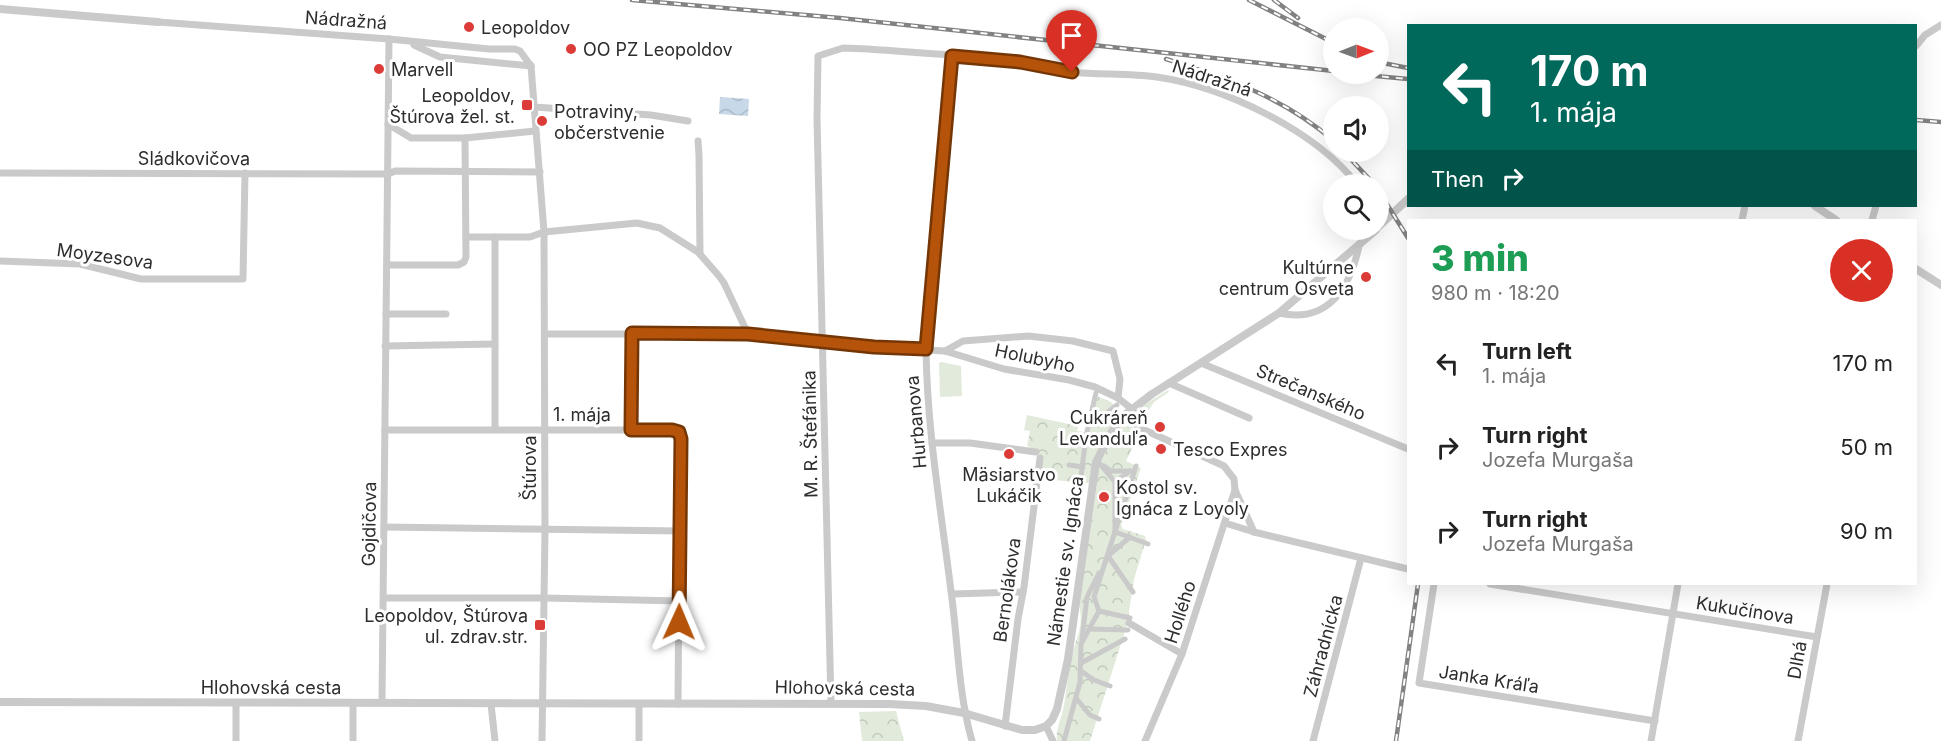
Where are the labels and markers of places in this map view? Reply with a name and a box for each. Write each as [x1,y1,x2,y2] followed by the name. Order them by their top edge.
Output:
[1046,10,1097,72] pin
[481,17,570,38] place label: Leopoldov
[462,20,476,34] marker: Leopoldov
[583,39,733,60] place label: OO PZ Leopoldov
[564,42,578,56] marker: OO PZ Leopoldov
[391,59,453,80] place label: Marvell
[372,62,386,76] marker: Marvell
[389,85,515,127] place label: Leopoldov, Štúrova žel. st.
[520,98,534,112] marker: Leopoldov, Štúrova žel. st.
[554,101,665,143] place label: Potraviny, občerstvenie
[535,114,549,128] marker: Potraviny, občerstvenie
[1219,257,1354,299] place label: Kultúrne centrum Osveta
[1359,270,1373,284] marker: Kultúrne centrum Osveta
[1059,407,1148,449] place label: Cukráreň Levanduľa
[1153,420,1167,434] marker: Cukráreň Levanduľa
[1173,439,1288,460] place label: Tesco Expres
[1154,442,1168,456] marker: Tesco Expres
[1002,447,1016,461] marker: Mäsiarstvo Lukáčik
[962,464,1056,506] place label: Mäsiarstvo Lukáčik
[1116,477,1249,519] place label: Kostol sv. Ignáca z Loyoly
[1097,490,1111,504] marker: Kostol sv. Ignáca z Loyoly
[364,604,528,647] place label: Leopoldov, Štúrova ul. zdrav.str.
[533,618,547,632] marker: Leopoldov, Štúrova ul. zdrav.str.

